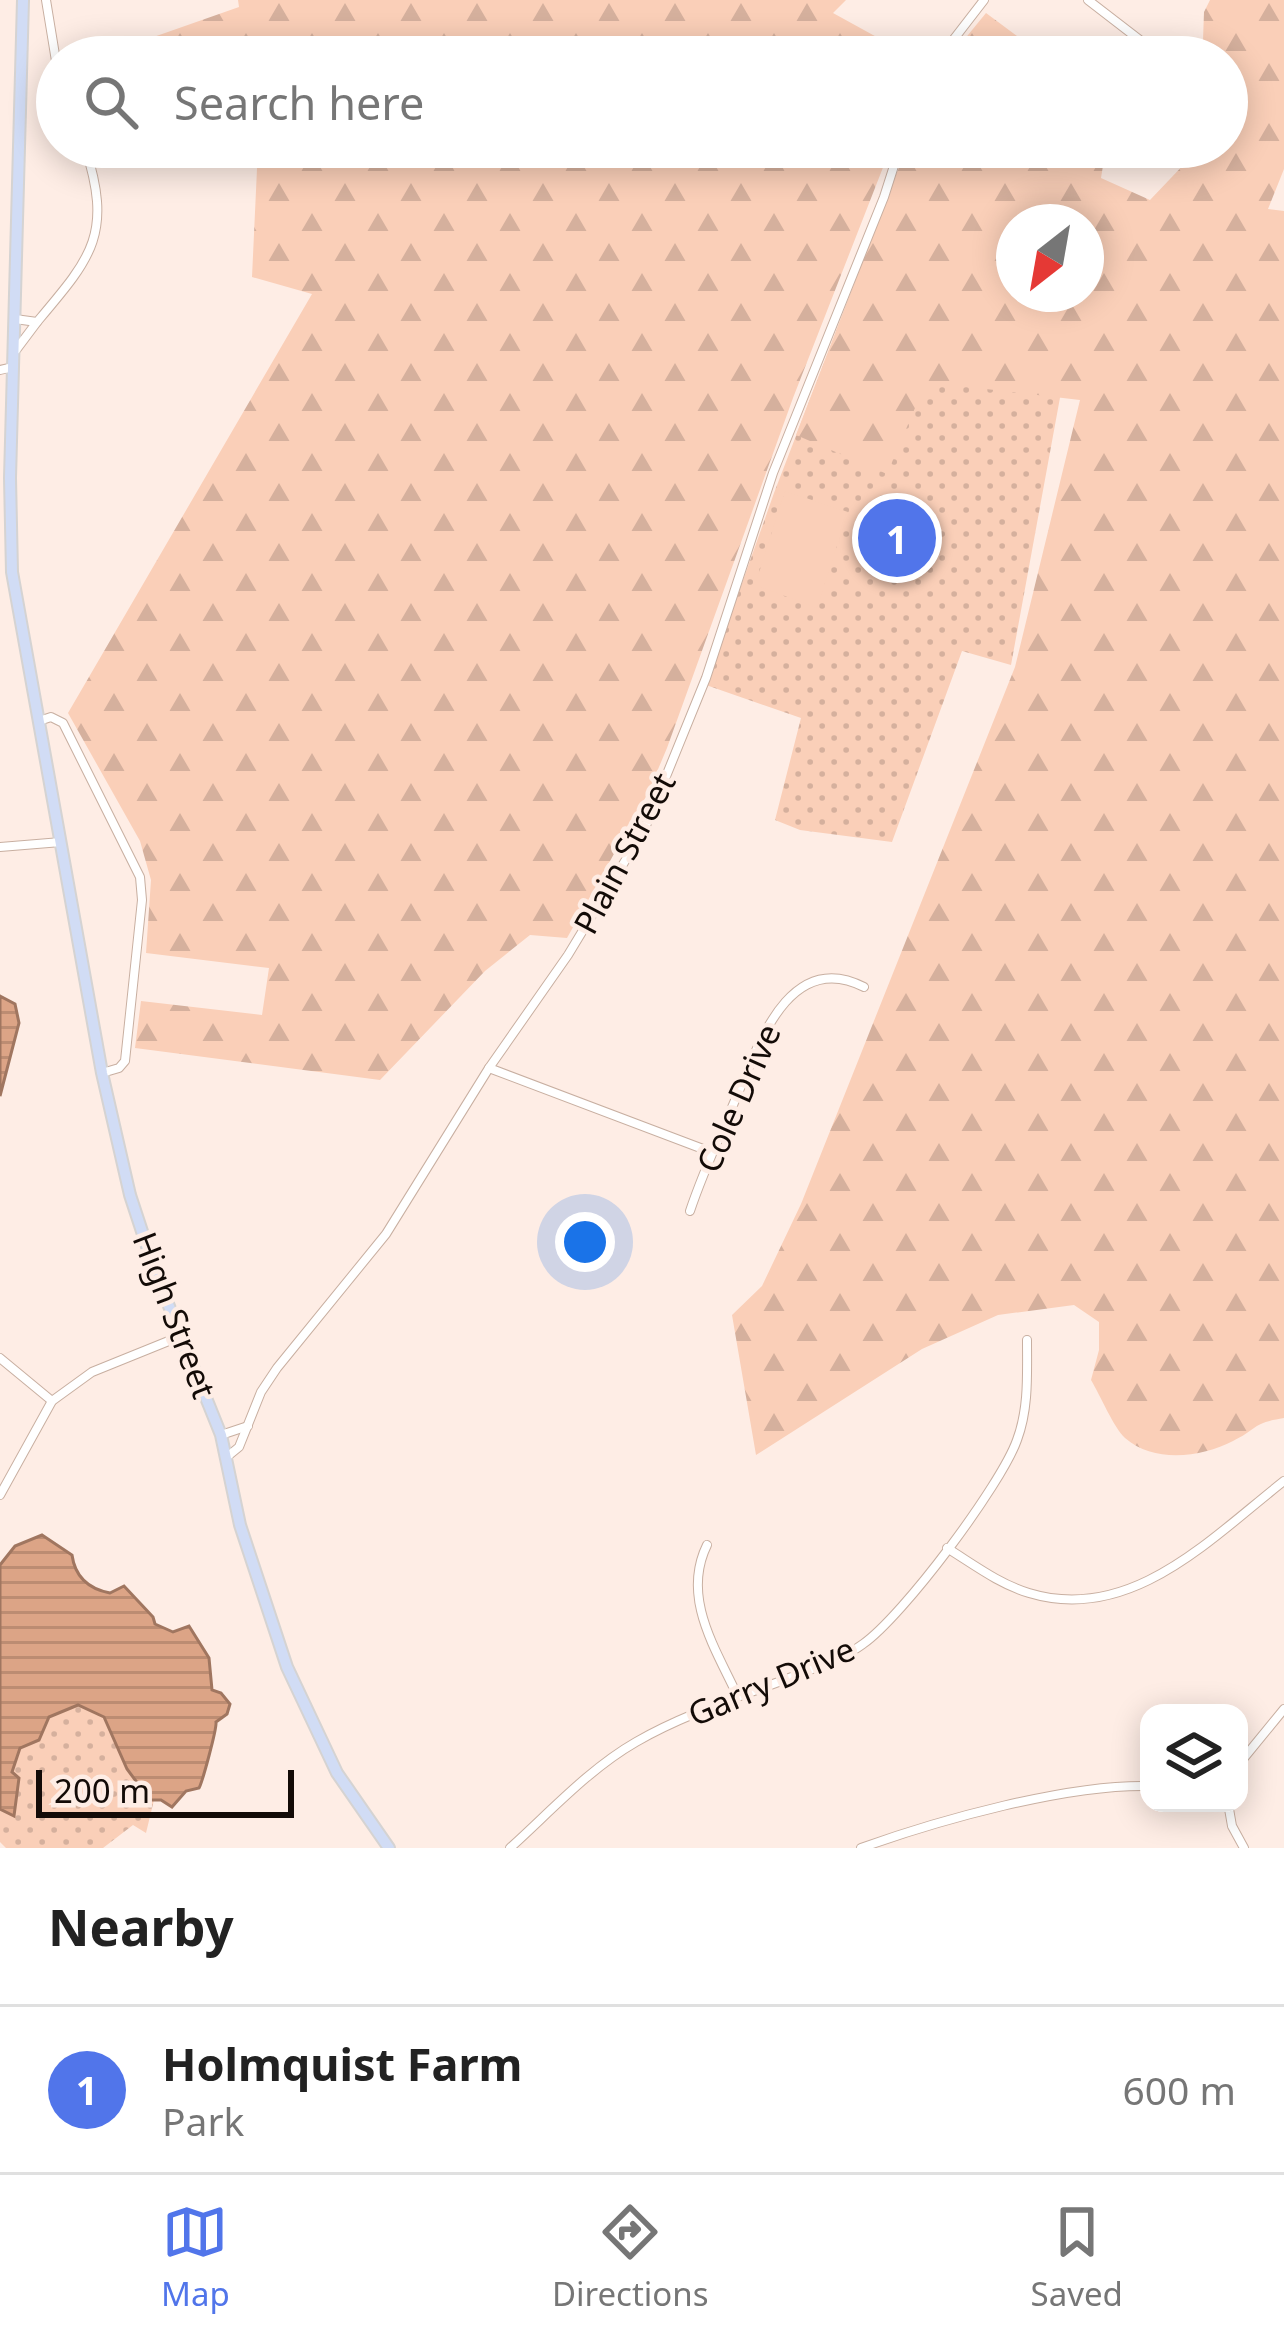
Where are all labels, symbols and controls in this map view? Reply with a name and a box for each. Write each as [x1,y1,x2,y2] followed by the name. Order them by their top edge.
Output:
[36,36,1248,168] search box
[78,69,144,135] icon: search
[174,72,424,133] text: Search here
[996,204,1104,312] north arrow
[858,493,936,583] pin: 1
[563,764,685,942] street label: Plain Street
[685,1017,791,1179] street label: Cole Drive
[555,1212,615,1272] your location
[123,1226,227,1405] street label: High Street
[681,1626,861,1736] street label: Garry Drive
[1140,1704,1248,1812] map controls
[1140,1704,1248,1812] button: layers
[36,1764,294,1817] scale bar
[54,1768,150,1813] text: 200 m
[48,1891,234,1961] text: Nearby
[162,2033,522,2094] text: Holmquist Farm
[76,2063,98,2116] text: 1
[1122,2063,1236,2116] text: 600 m
[162,2094,244,2147] text: Park
[161,2199,230,2316] tab: Map
[552,2199,709,2316] tab: Directions
[1031,2199,1123,2316] tab: Saved

